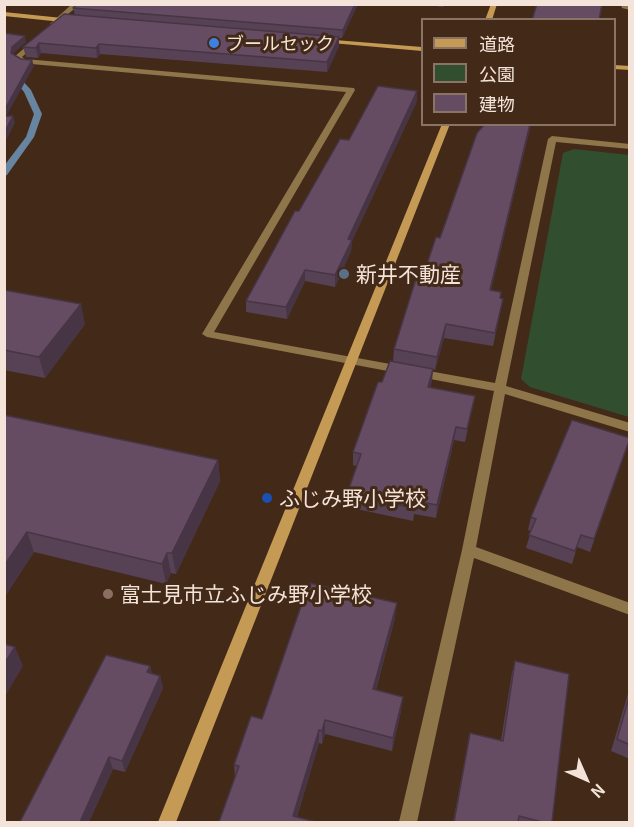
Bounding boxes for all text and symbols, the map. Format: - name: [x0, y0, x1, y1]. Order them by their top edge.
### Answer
- legend: [421, 18, 616, 126]
- text: 道路: [479, 30, 515, 56]
- place label: ブールセック: [226, 32, 334, 54]
- marker: ブールセック: [207, 36, 221, 50]
- text: 公園: [479, 60, 515, 86]
- text: 建物: [479, 90, 515, 116]
- place label: 新井不動産: [356, 261, 461, 287]
- marker: 新井不動産: [337, 267, 351, 281]
- place label: ふじみ野小学校: [279, 485, 426, 511]
- marker: ふじみ野小学校: [260, 491, 274, 505]
- place label: 富士見市立ふじみ野小学校: [120, 581, 372, 607]
- marker: 富士見市立ふじみ野小学校: [101, 587, 115, 601]
- north arrow: [556, 749, 616, 809]
- text: N: [586, 779, 611, 804]

